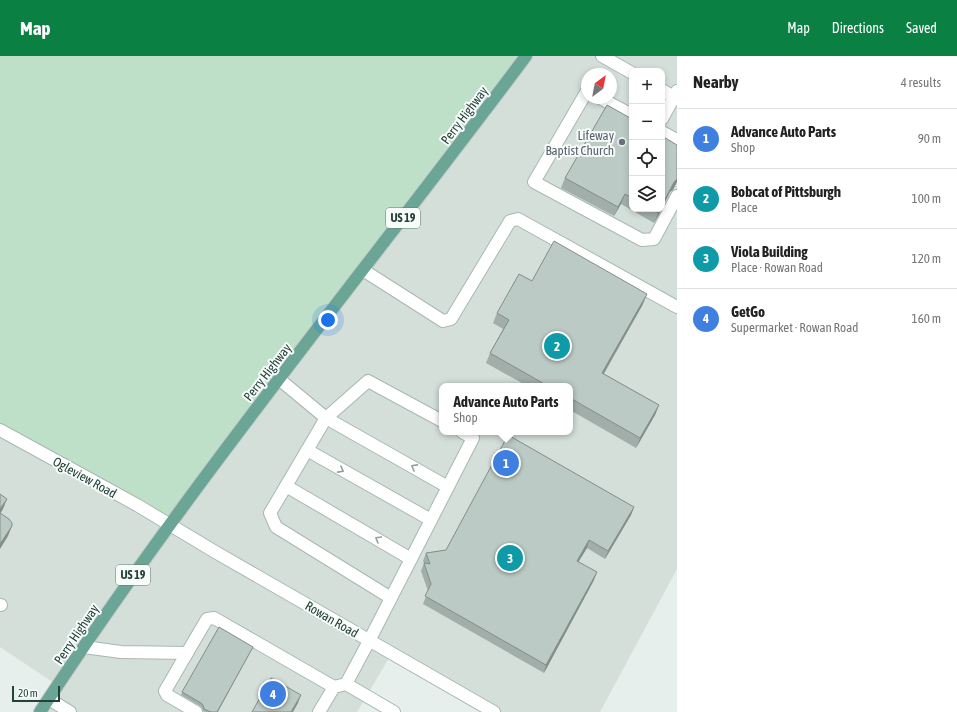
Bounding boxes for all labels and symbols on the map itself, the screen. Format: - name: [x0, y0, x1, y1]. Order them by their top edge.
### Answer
- north arrow: [581, 68, 617, 104]
- street label: Perry Highway: [438, 83, 491, 147]
- place label: Lifeway Baptist Church: [545, 128, 615, 158]
- marker: Lifeway Baptist Church: [617, 137, 627, 147]
- road number: US 19: [386, 208, 420, 228]
- your location: [318, 310, 338, 330]
- pin: 2: [544, 331, 570, 361]
- street label: Perry Highway: [240, 340, 295, 404]
- pin: 1: [493, 448, 519, 478]
- street label: Ogleview Road: [50, 454, 119, 501]
- one-way arrow: [337, 465, 344, 472]
- one-way arrow: [411, 465, 418, 472]
- one-way arrow: [374, 537, 382, 544]
- pin: 3: [497, 543, 523, 573]
- road number: US 19: [116, 565, 150, 585]
- street label: Rowan Road: [302, 598, 361, 641]
- street label: Perry Highway: [51, 601, 102, 667]
- pin: 4: [260, 679, 286, 709]
- scale bar: [12, 684, 60, 703]

